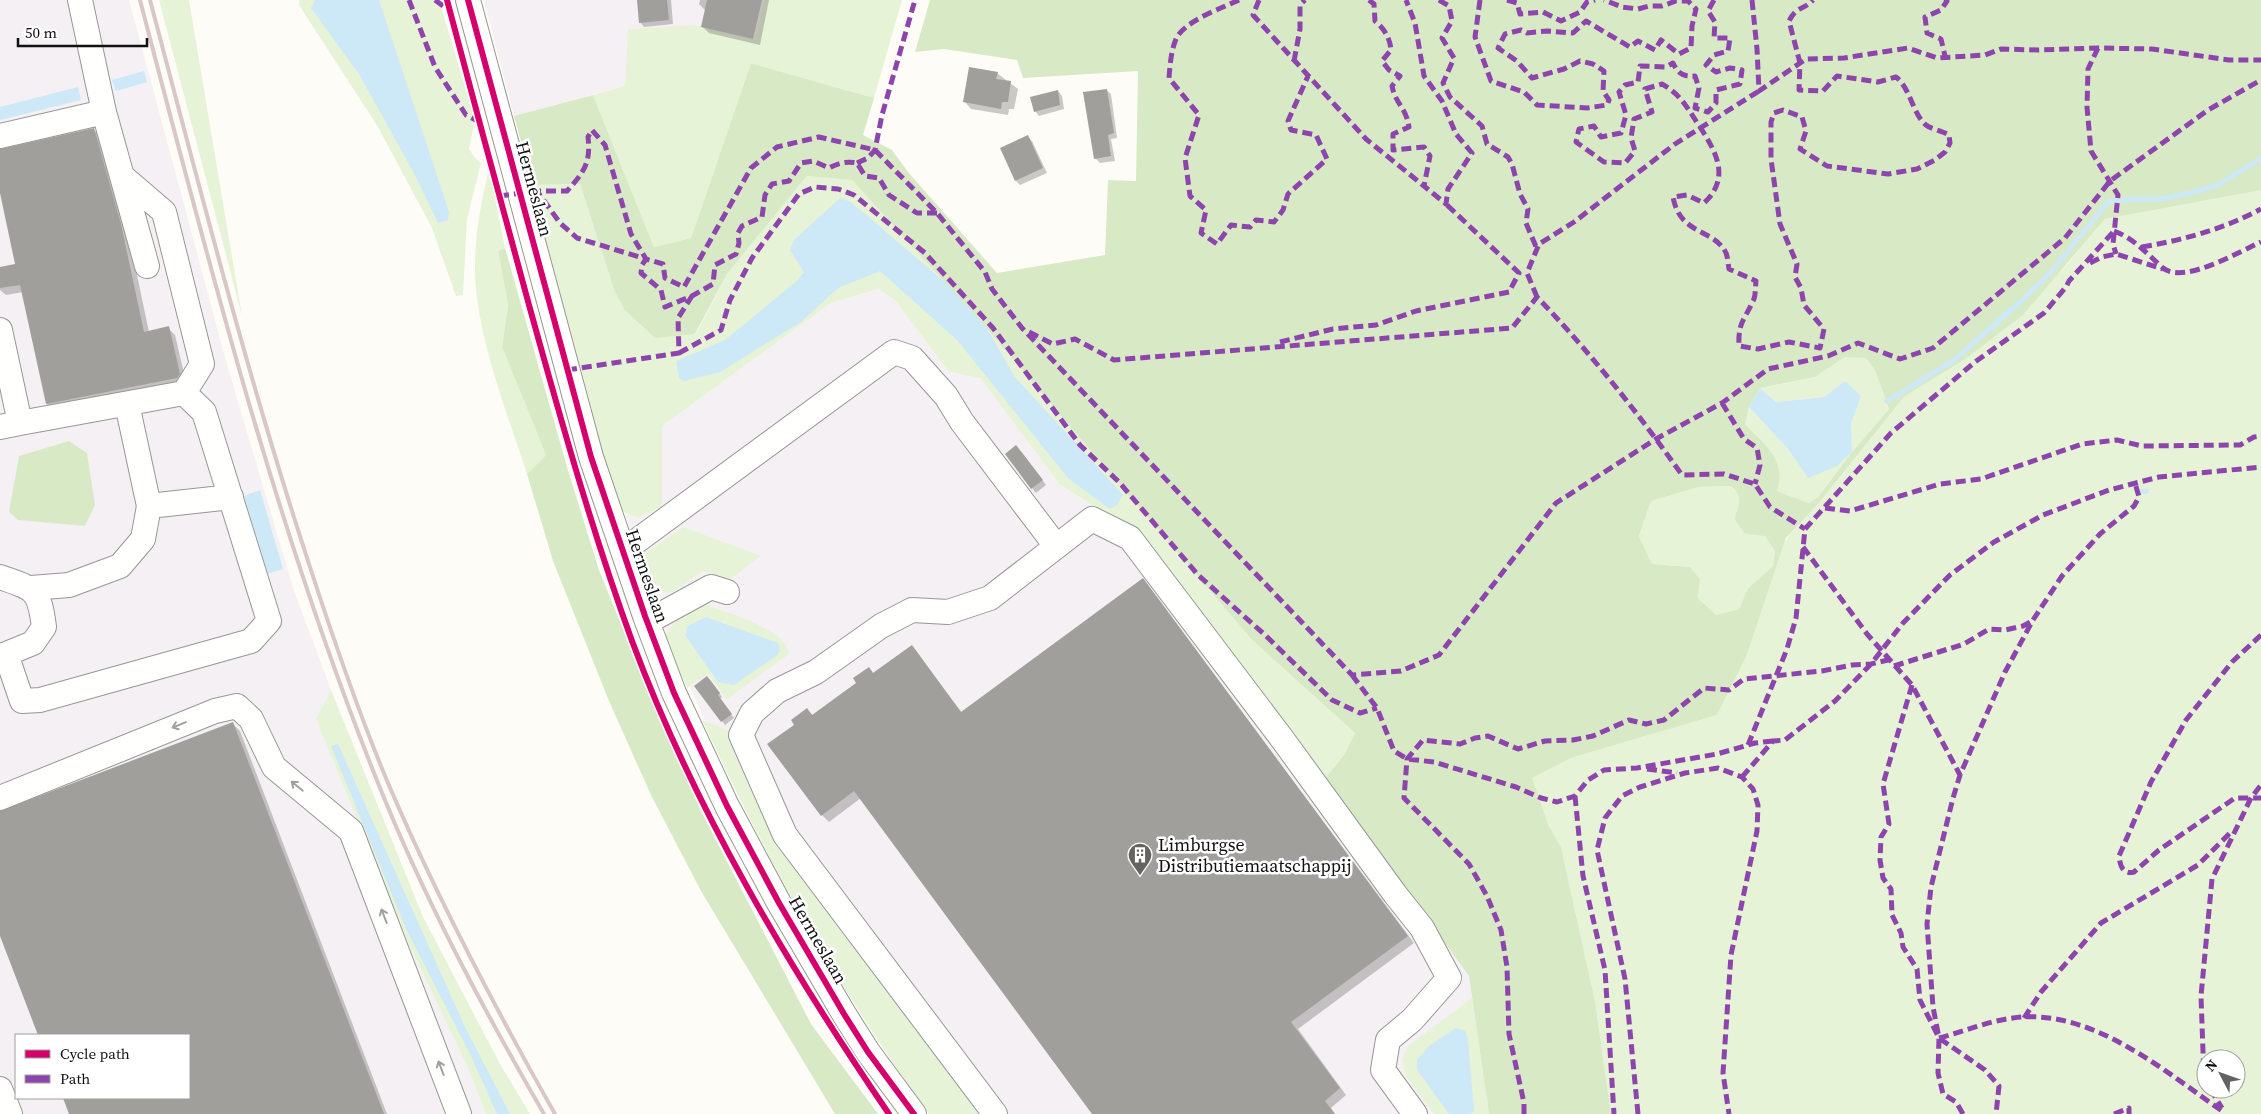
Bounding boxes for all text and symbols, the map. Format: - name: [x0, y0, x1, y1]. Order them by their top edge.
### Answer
- scale bar: [18, 15, 146, 47]
- text: 50 m: [25, 22, 57, 43]
- street label: Hermeslaan: [510, 138, 559, 240]
- street label: Hermeslaan: [620, 525, 675, 626]
- one-way arrow: [172, 721, 188, 730]
- one-way arrow: [290, 780, 303, 791]
- place label: Limburgse Distributiemaatschappij: [1158, 832, 1351, 878]
- building icon: Limburgse Distributiemaatschappij: [1127, 842, 1153, 876]
- street label: Hermeslaan: [783, 891, 854, 988]
- one-way arrow: [379, 909, 388, 925]
- legend: [15, 1034, 190, 1099]
- text: Cycle path: [60, 1043, 130, 1064]
- north arrow: [2196, 1049, 2246, 1099]
- text: N: [2200, 1055, 2222, 1076]
- one-way arrow: [436, 1061, 445, 1076]
- text: Path: [60, 1068, 90, 1089]

